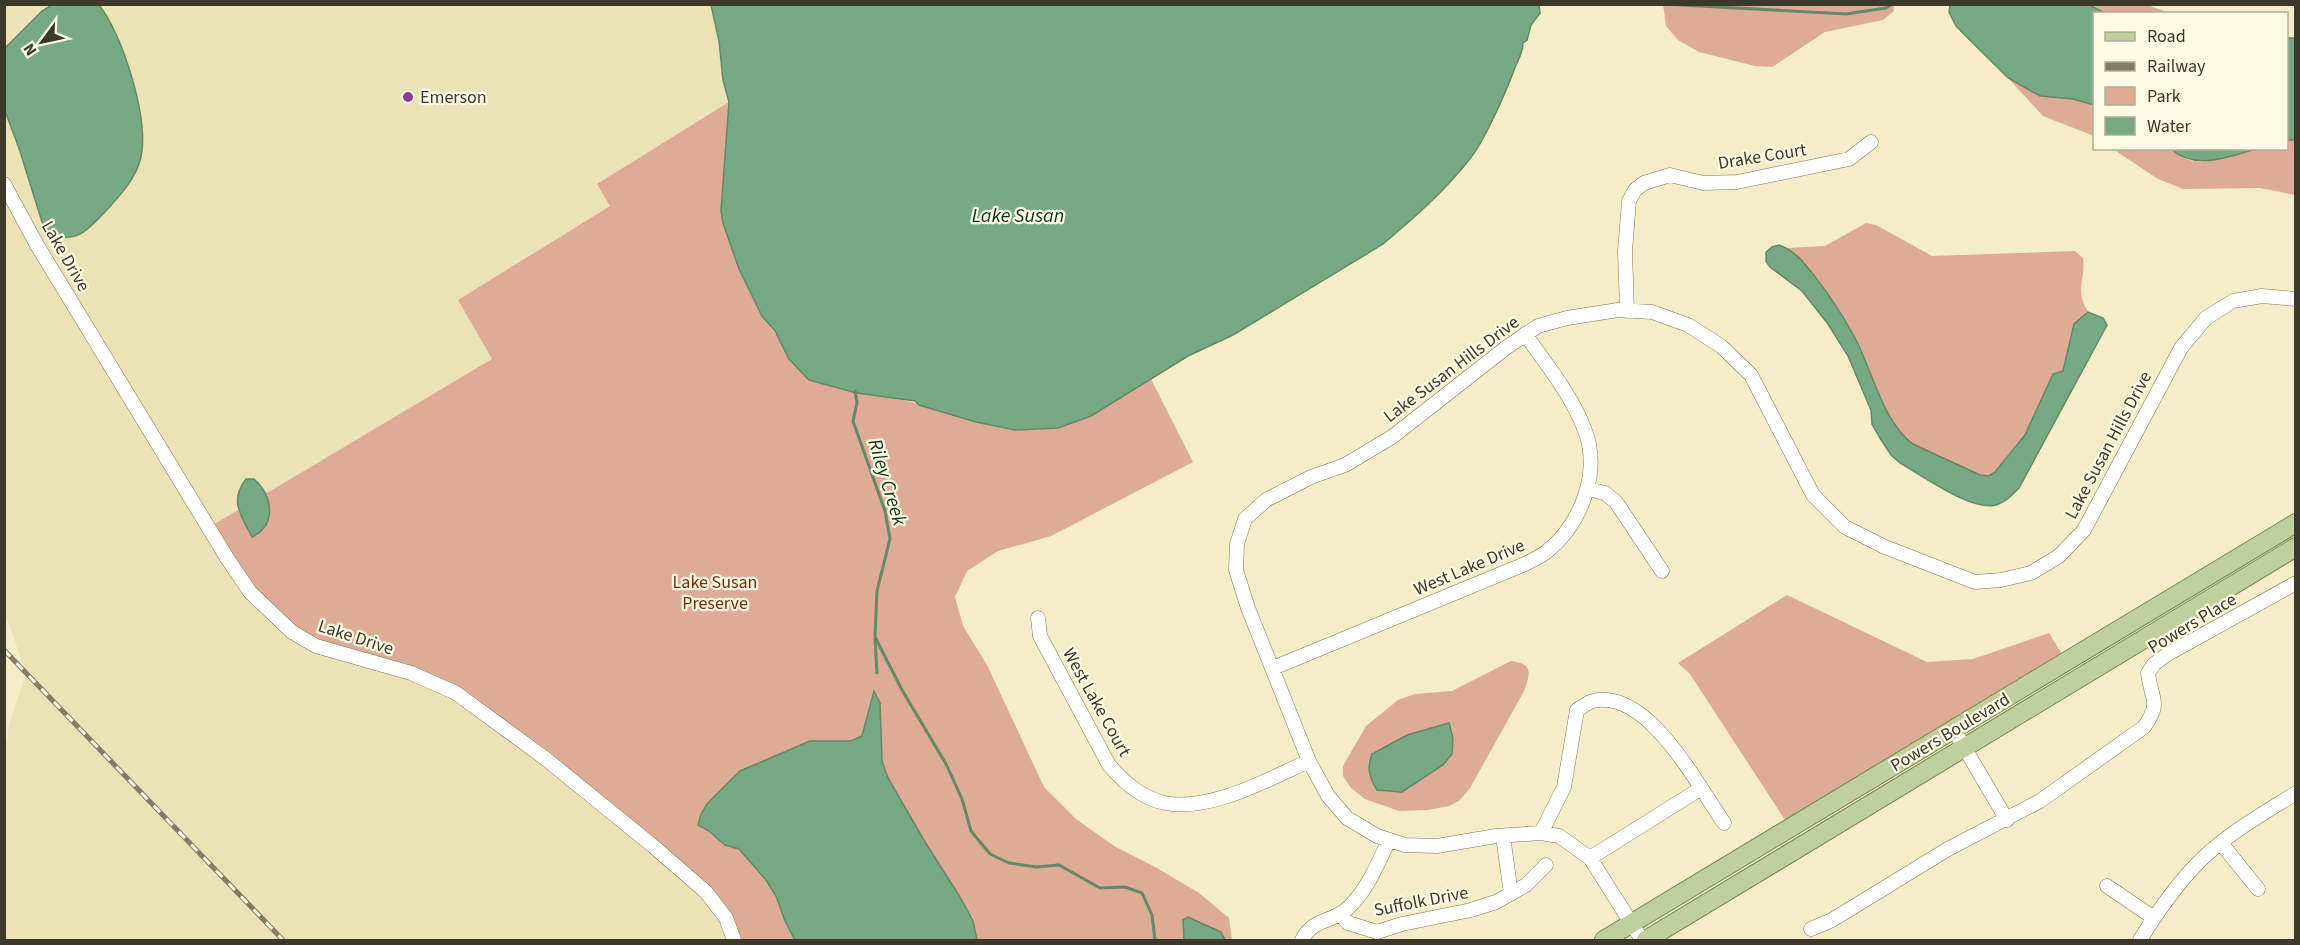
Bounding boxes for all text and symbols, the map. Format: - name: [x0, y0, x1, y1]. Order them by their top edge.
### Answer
- north arrow: [12, 12, 72, 72]
- legend: [2093, 12, 2288, 150]
- text: Road: [2147, 24, 2186, 49]
- text: N: [18, 39, 42, 60]
- text: Railway: [2147, 54, 2206, 79]
- text: Park: [2147, 84, 2181, 109]
- place label: Emerson: [420, 85, 487, 110]
- marker: Emerson: [401, 90, 415, 104]
- text: Water: [2147, 114, 2191, 139]
- street label: Drake Court: [1716, 137, 1808, 176]
- water label: Lake Susan: [972, 202, 1064, 230]
- street label: Lake Drive: [35, 216, 96, 296]
- street label: Lake Susan Hills Drive: [1378, 310, 1524, 429]
- street label: Lake Susan Hills Drive: [2059, 367, 2158, 523]
- water label: Riley Creek: [861, 435, 914, 530]
- street label: West Lake Drive: [1410, 533, 1528, 602]
- park label: Lake Susan Preserve: [673, 570, 757, 616]
- street label: Powers Place: [2143, 587, 2241, 660]
- street label: Lake Drive: [315, 614, 397, 661]
- street label: West Lake Court: [1056, 643, 1137, 761]
- street label: Powers Boulevard: [1886, 687, 2015, 778]
- street label: Suffolk Drive: [1372, 880, 1470, 923]

